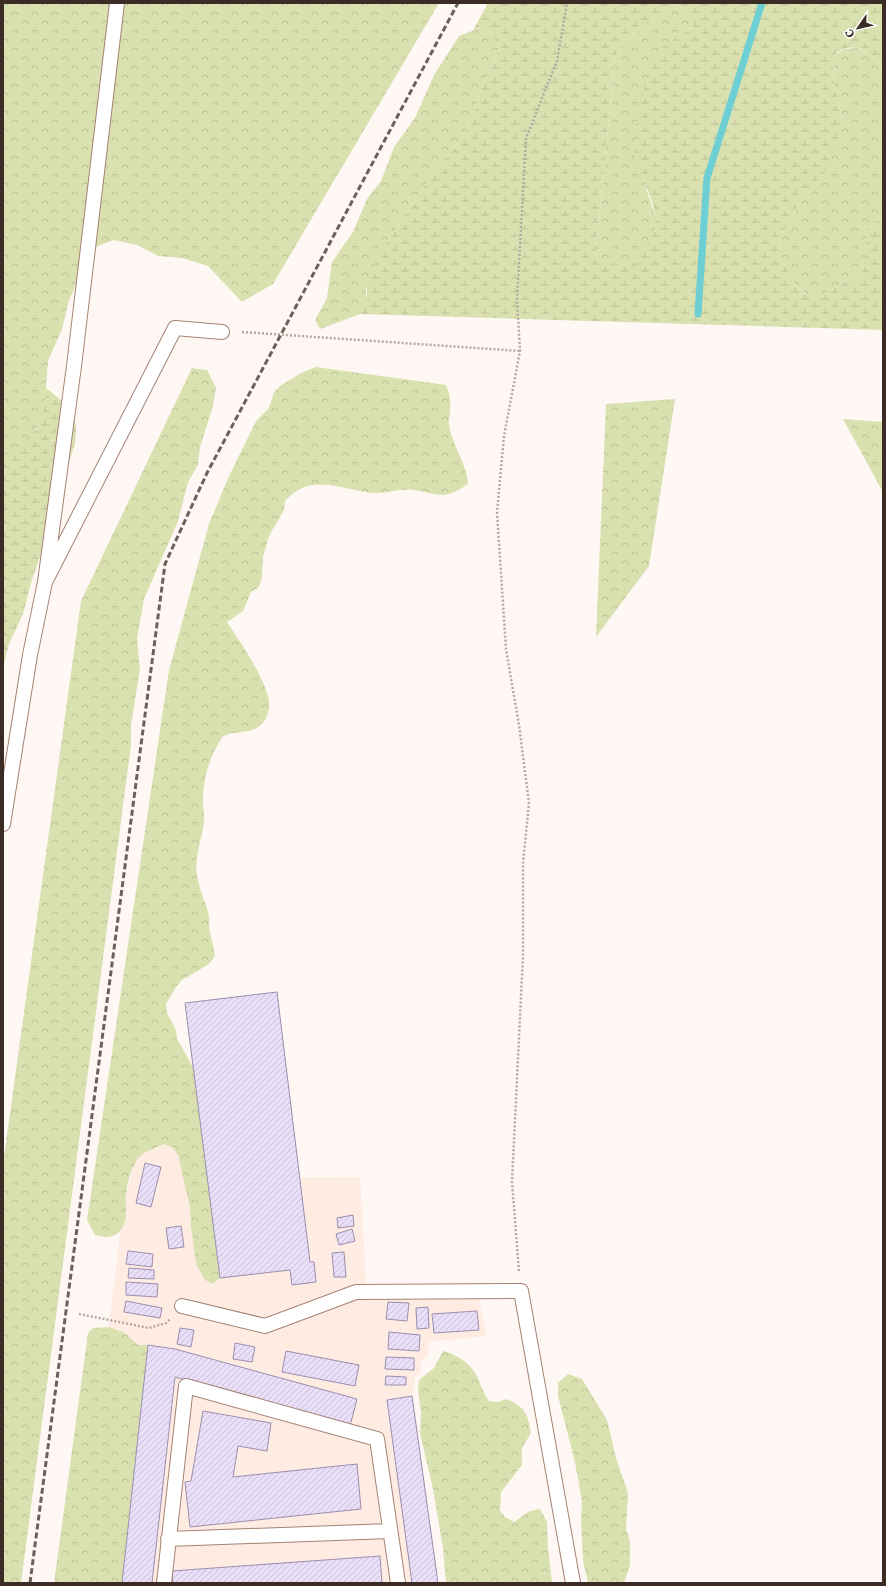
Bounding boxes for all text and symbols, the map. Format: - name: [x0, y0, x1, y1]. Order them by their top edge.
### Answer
- north arrow: [838, 8, 878, 48]
- text: С: [842, 26, 858, 40]

